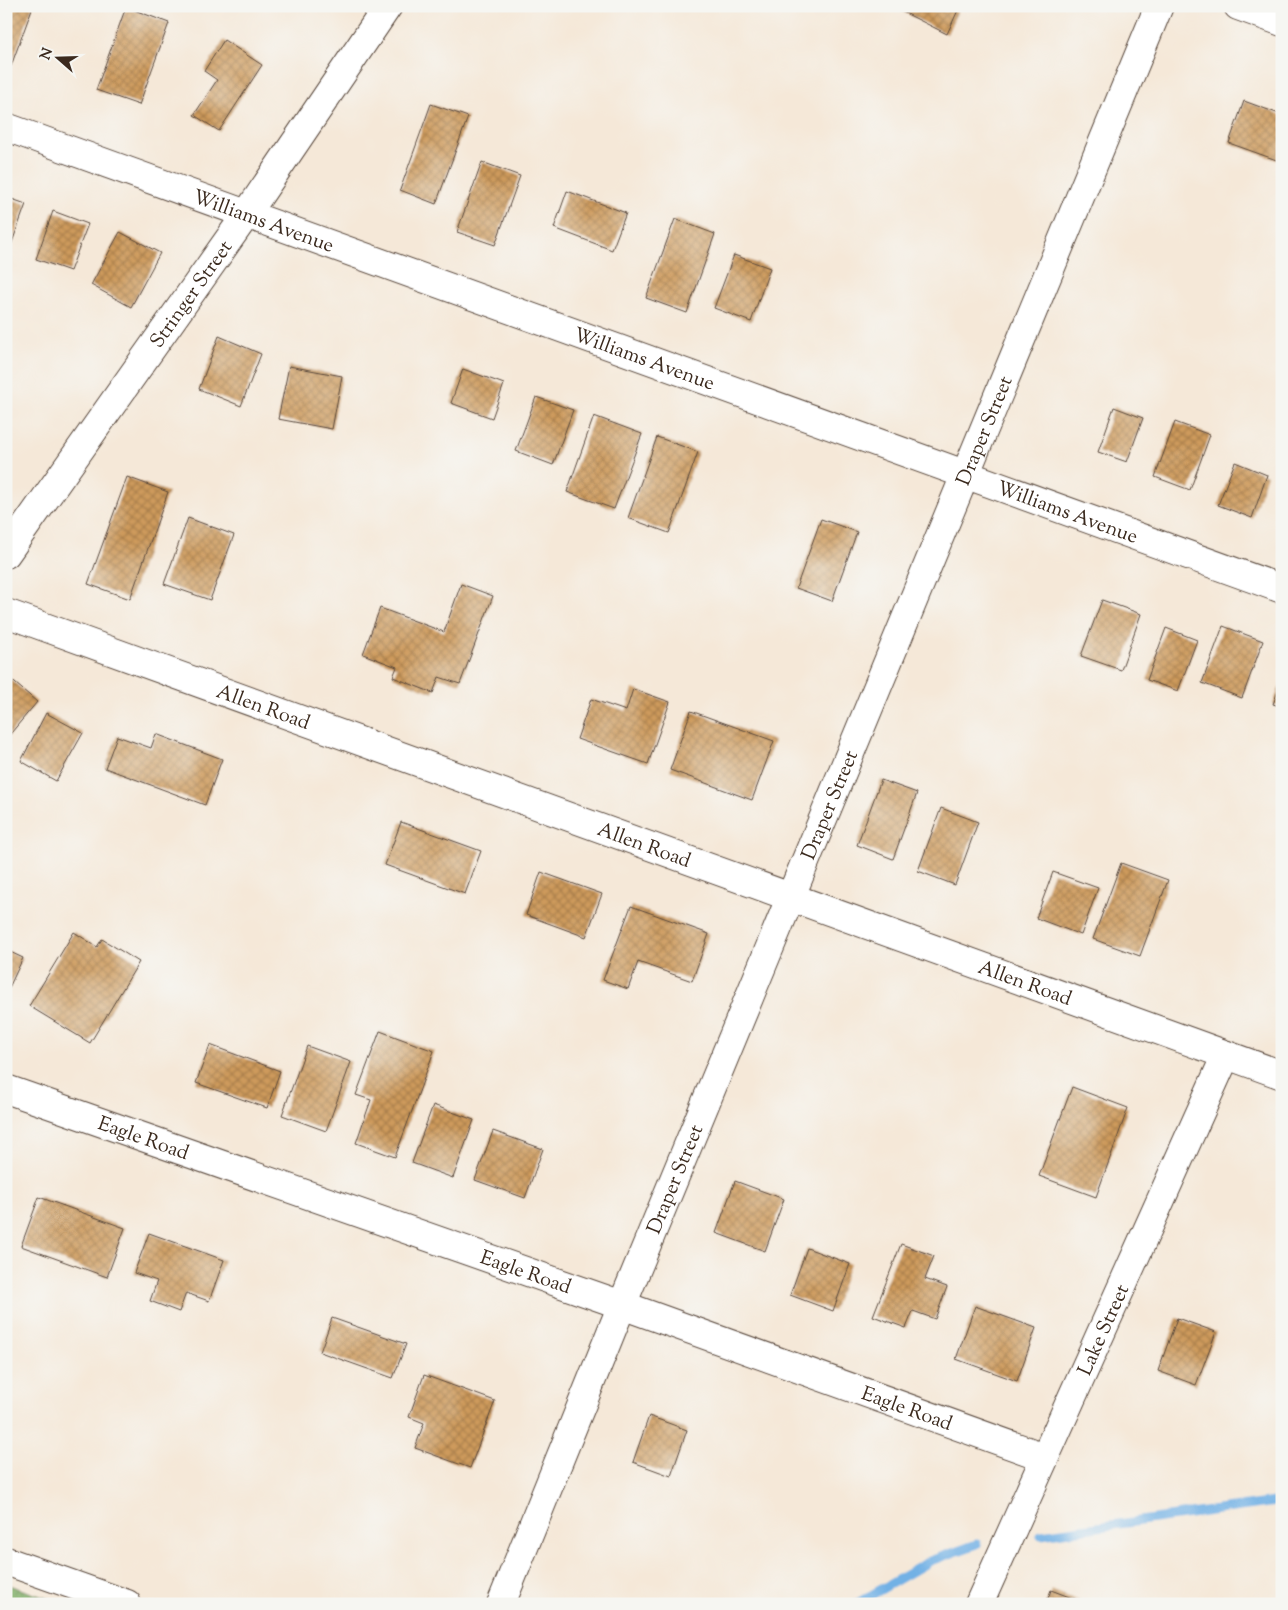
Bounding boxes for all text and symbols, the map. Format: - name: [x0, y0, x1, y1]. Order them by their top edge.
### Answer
- north arrow: [32, 32, 82, 82]
- text: N: [36, 46, 59, 63]
- street label: Williams Avenue: [188, 184, 337, 262]
- street label: Stringer Street: [144, 235, 241, 355]
- street label: Williams Avenue: [569, 322, 718, 399]
- street label: Draper Street: [950, 372, 1022, 491]
- street label: Williams Avenue: [992, 475, 1141, 553]
- street label: Allen Road: [212, 678, 314, 739]
- street label: Draper Street: [796, 746, 867, 865]
- street label: Allen Road: [593, 816, 694, 877]
- street label: Allen Road: [974, 954, 1075, 1015]
- street label: Eagle Road: [93, 1110, 192, 1169]
- street label: Draper Street: [641, 1120, 712, 1239]
- street label: Eagle Road: [476, 1244, 575, 1303]
- street label: Lake Street: [1072, 1280, 1138, 1381]
- street label: Eagle Road: [857, 1380, 956, 1440]

